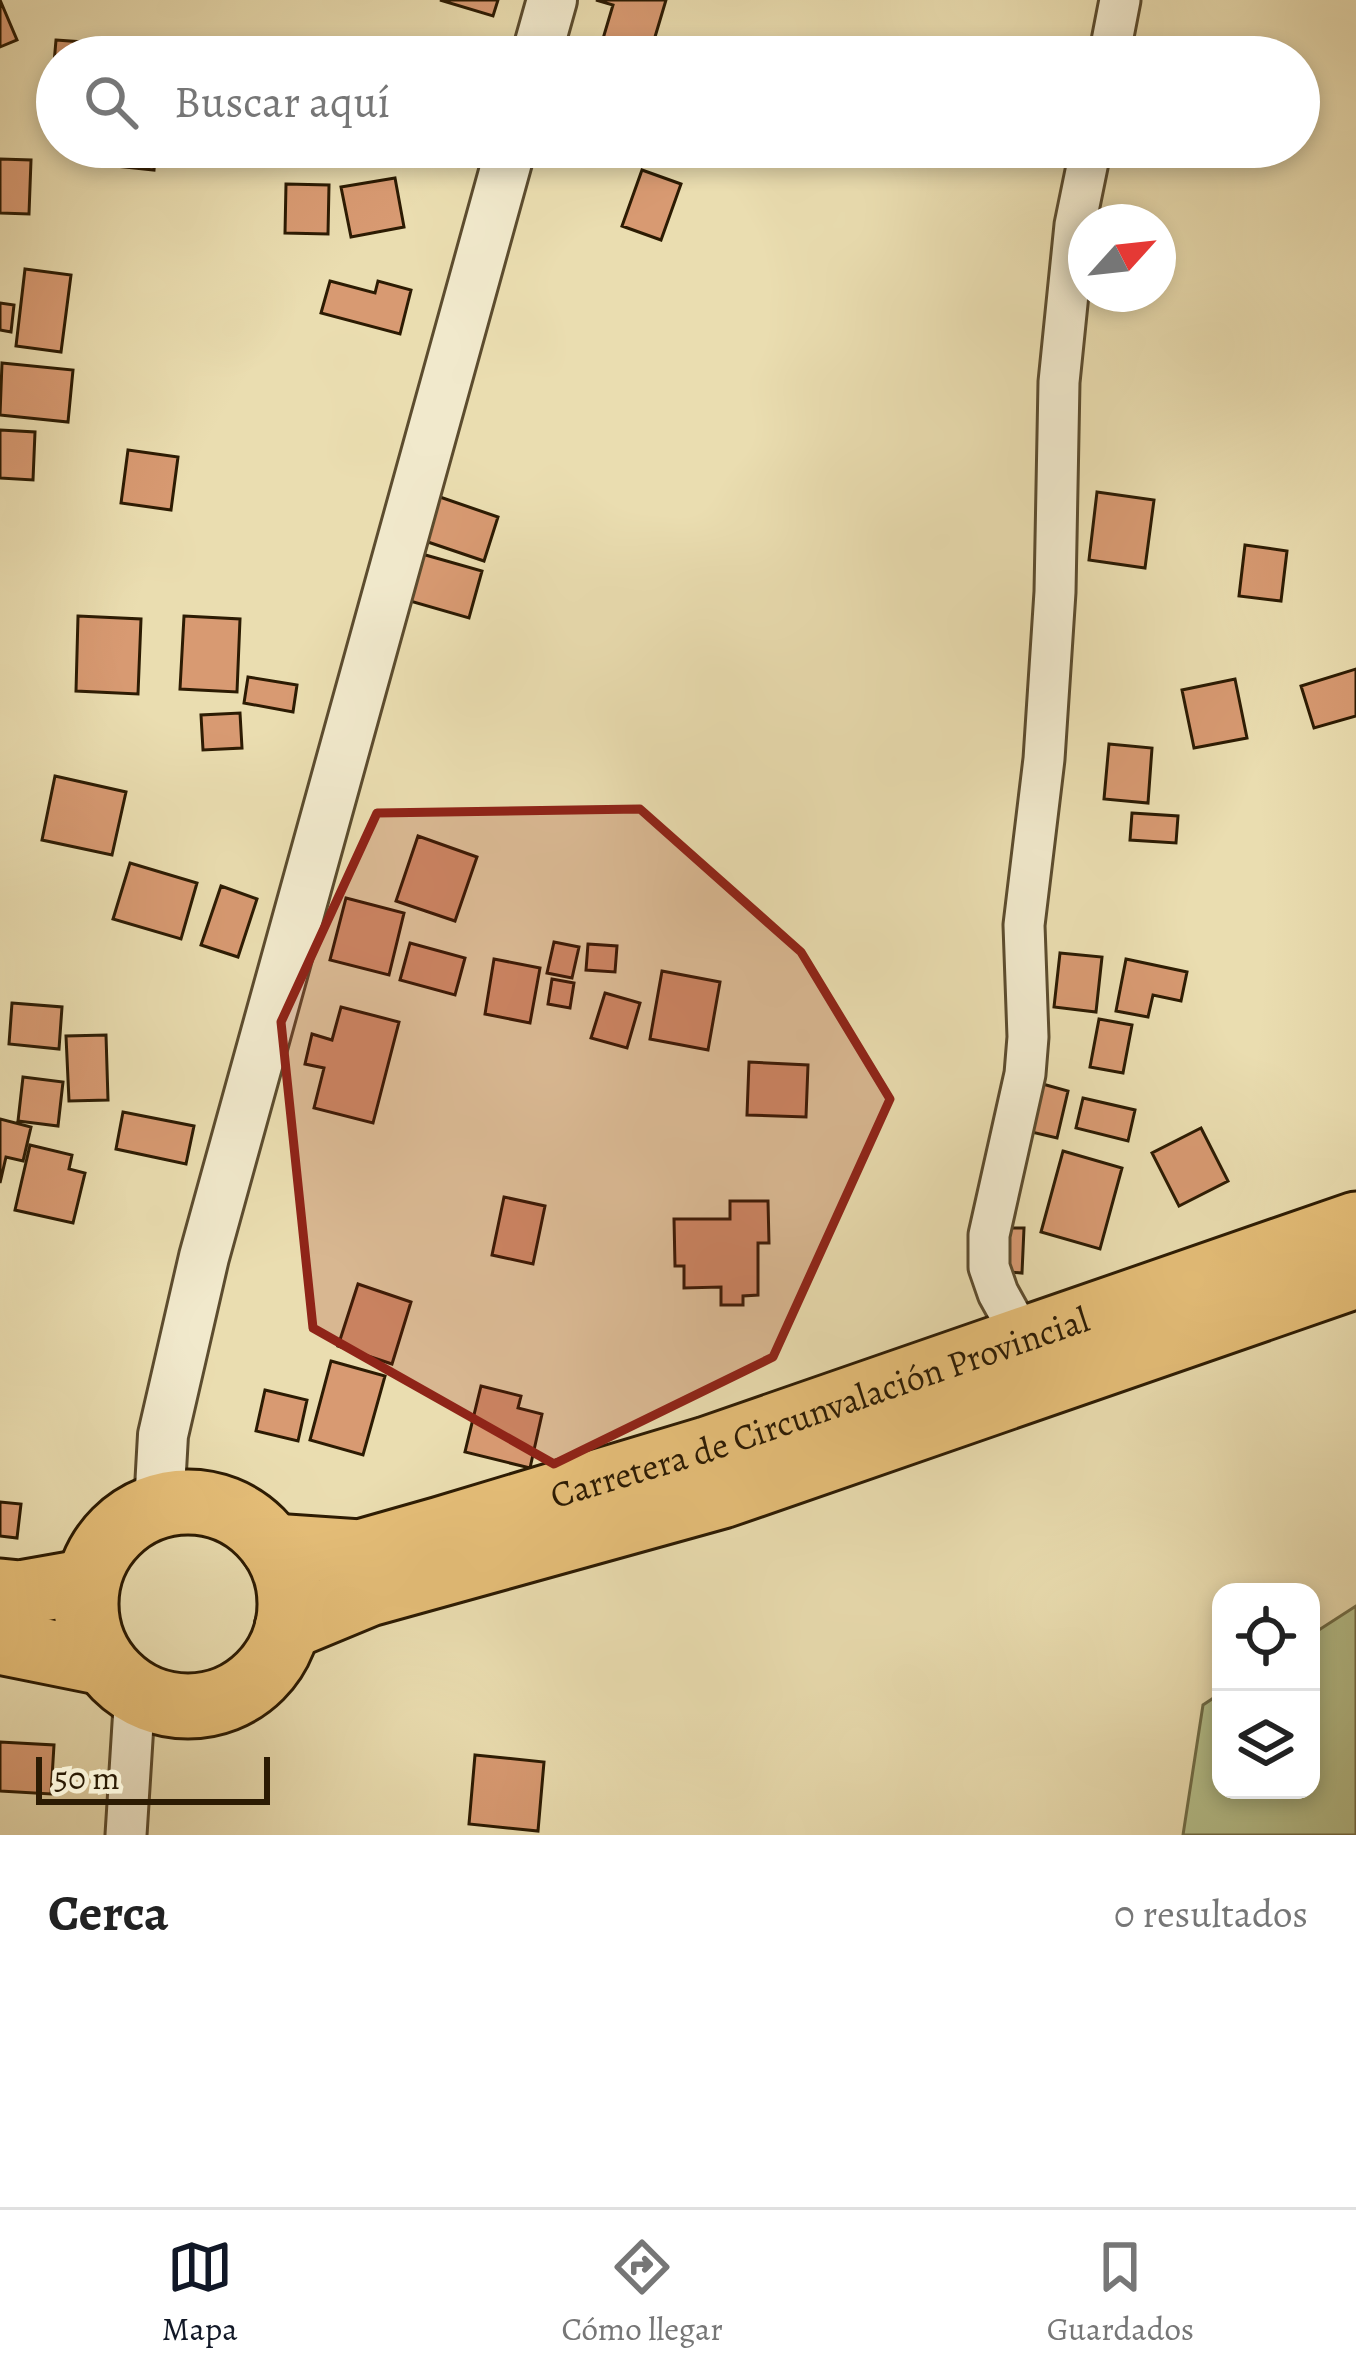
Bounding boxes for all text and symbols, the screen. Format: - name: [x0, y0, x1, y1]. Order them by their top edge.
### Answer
- search box: [36, 36, 1320, 168]
- icon: search: [78, 69, 144, 135]
- text: Buscar aquí: [174, 71, 390, 133]
- north arrow: [1068, 204, 1176, 312]
- street label: Carretera de Circunvalación Provincial: [544, 1294, 1095, 1519]
- map controls: [1212, 1583, 1320, 1799]
- button: locate: [1212, 1583, 1320, 1691]
- button: layers: [1212, 1691, 1320, 1799]
- scale bar: [36, 1751, 270, 1804]
- text: 50 m: [54, 1755, 120, 1800]
- text: Cerca: [48, 1878, 169, 1948]
- text: 0 resultados: [1114, 1887, 1308, 1940]
- tab: Mapa: [162, 2234, 238, 2351]
- tab: Cómo llegar: [561, 2234, 723, 2351]
- tab: Guardados: [1047, 2234, 1194, 2351]

